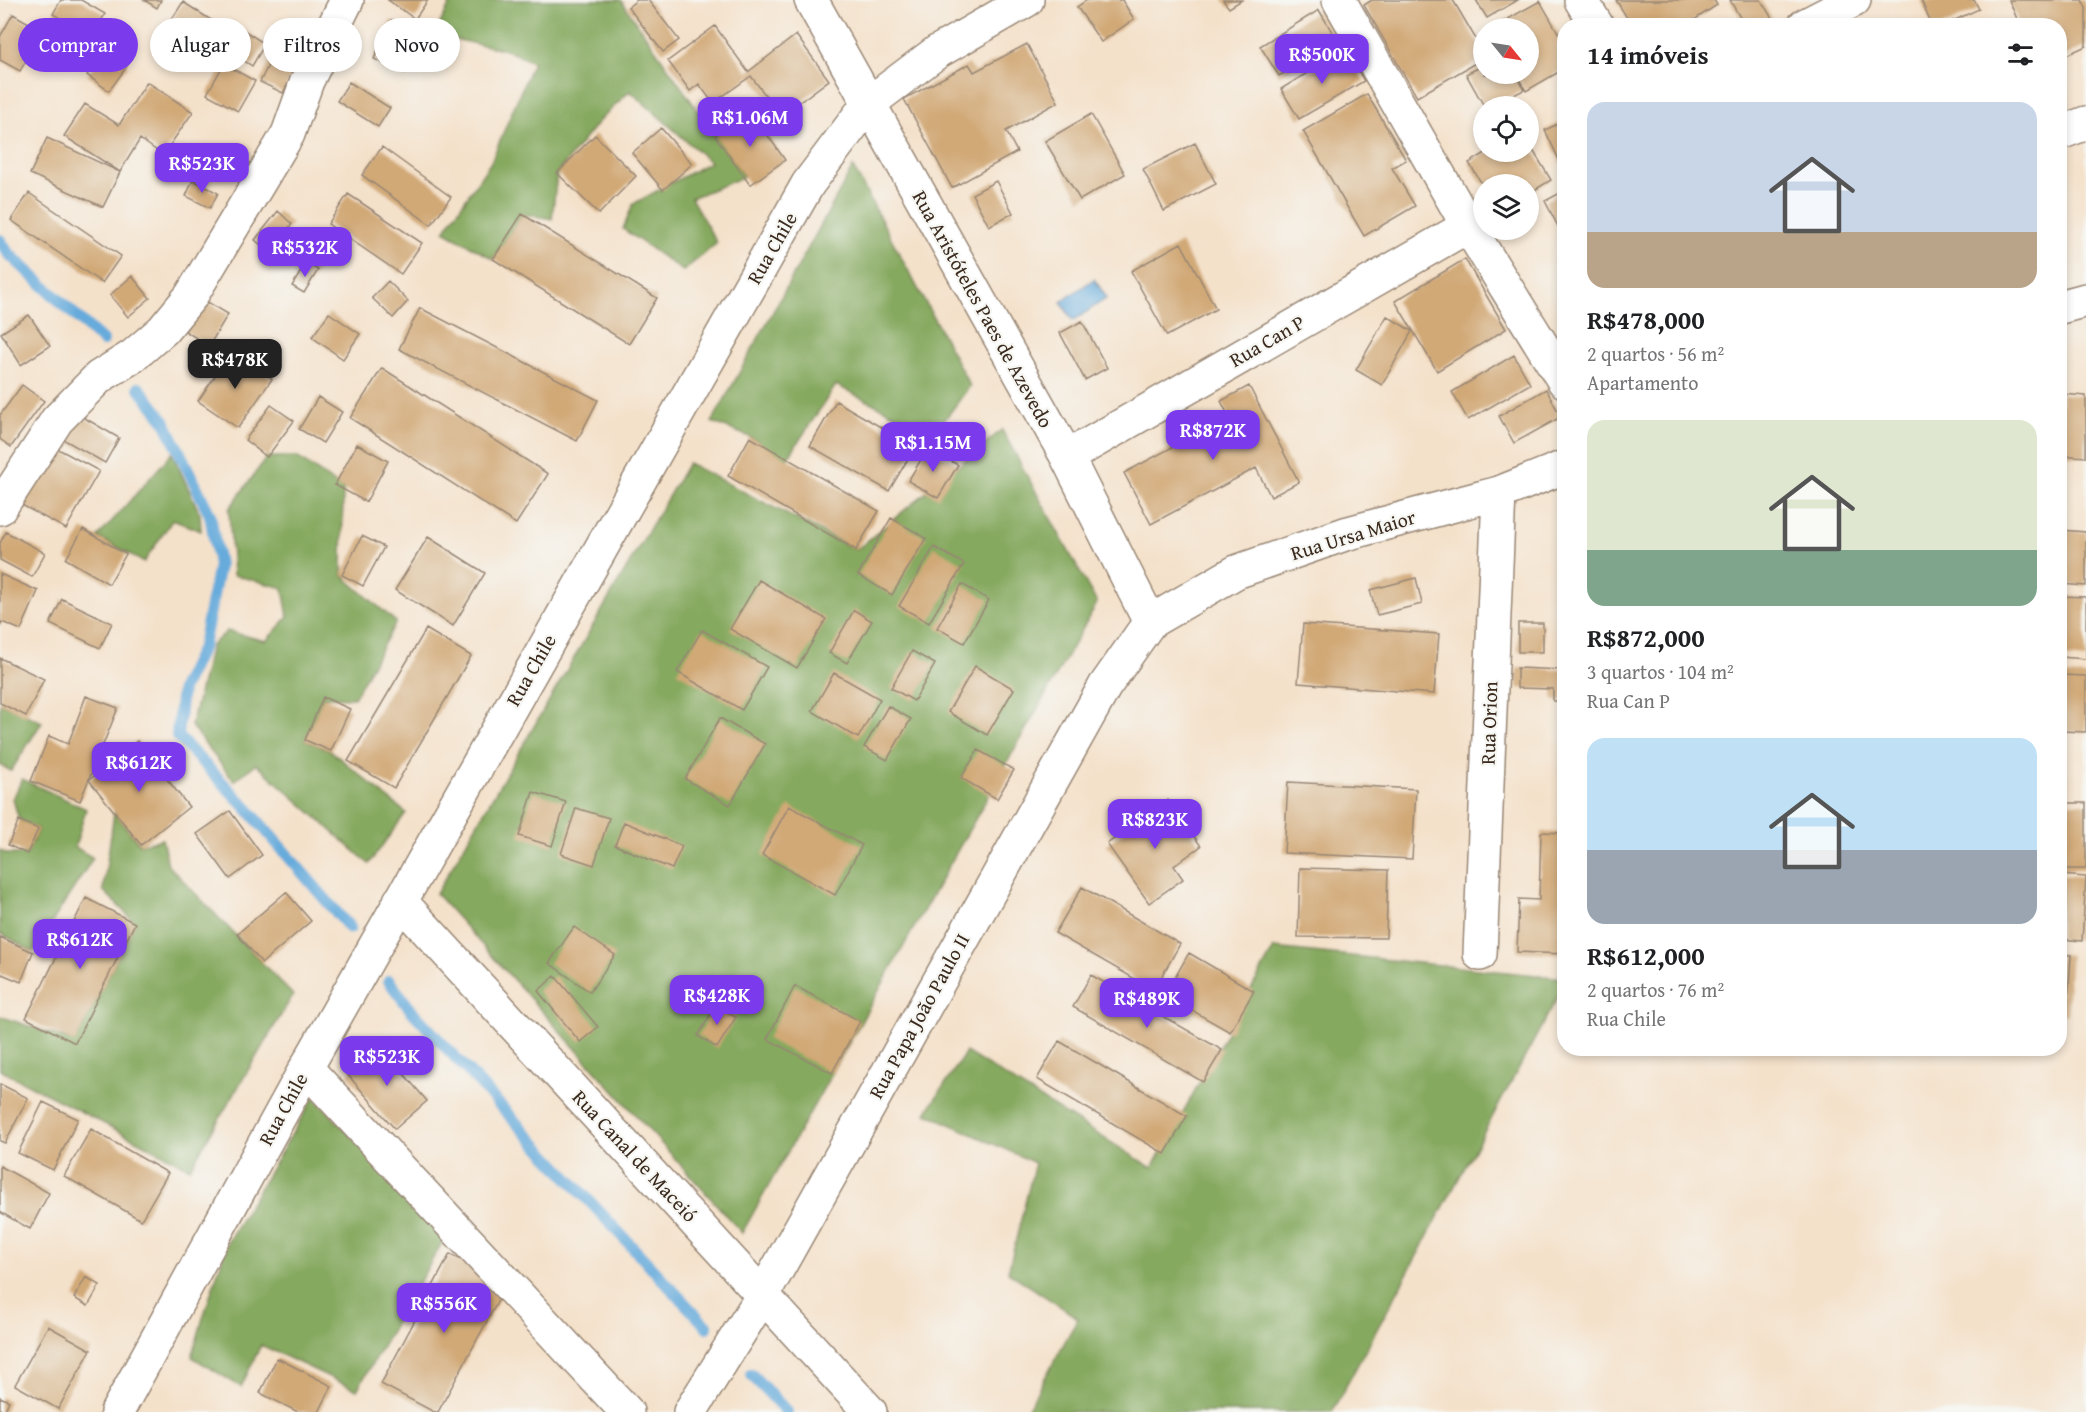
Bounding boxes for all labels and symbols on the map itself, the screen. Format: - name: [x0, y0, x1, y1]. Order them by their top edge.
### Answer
- north arrow: [1473, 18, 1539, 84]
- pin: R$500K: [1273, 34, 1371, 85]
- pin: R$1.06M: [695, 97, 805, 148]
- pin: R$523K: [153, 143, 251, 194]
- street label: Rua Aristóteles Paes de Azevedo: [906, 185, 1061, 433]
- street label: Rua Chile: [739, 206, 804, 289]
- pin: R$532K: [256, 227, 354, 278]
- street label: Rua Can P: [1224, 307, 1310, 374]
- pin: R$478K: [186, 339, 284, 390]
- pin: R$872K: [1164, 410, 1262, 461]
- pin: R$1.15M: [878, 422, 988, 473]
- street label: Rua Ursa Maior: [1287, 502, 1419, 567]
- street label: Rua Chile: [498, 628, 563, 711]
- street label: Rua Orion: [1473, 681, 1504, 765]
- pin: R$612K: [90, 742, 188, 793]
- pin: R$823K: [1106, 799, 1204, 850]
- pin: R$612K: [31, 919, 129, 970]
- street label: Rua Papa João Paulo II: [861, 928, 976, 1104]
- pin: R$428K: [668, 975, 766, 1026]
- pin: R$489K: [1098, 978, 1196, 1029]
- pin: R$523K: [338, 1036, 436, 1087]
- street label: Rua Chile: [251, 1067, 314, 1150]
- street label: Rua Canal de Maceió: [566, 1083, 704, 1228]
- pin: R$556K: [395, 1283, 493, 1334]

